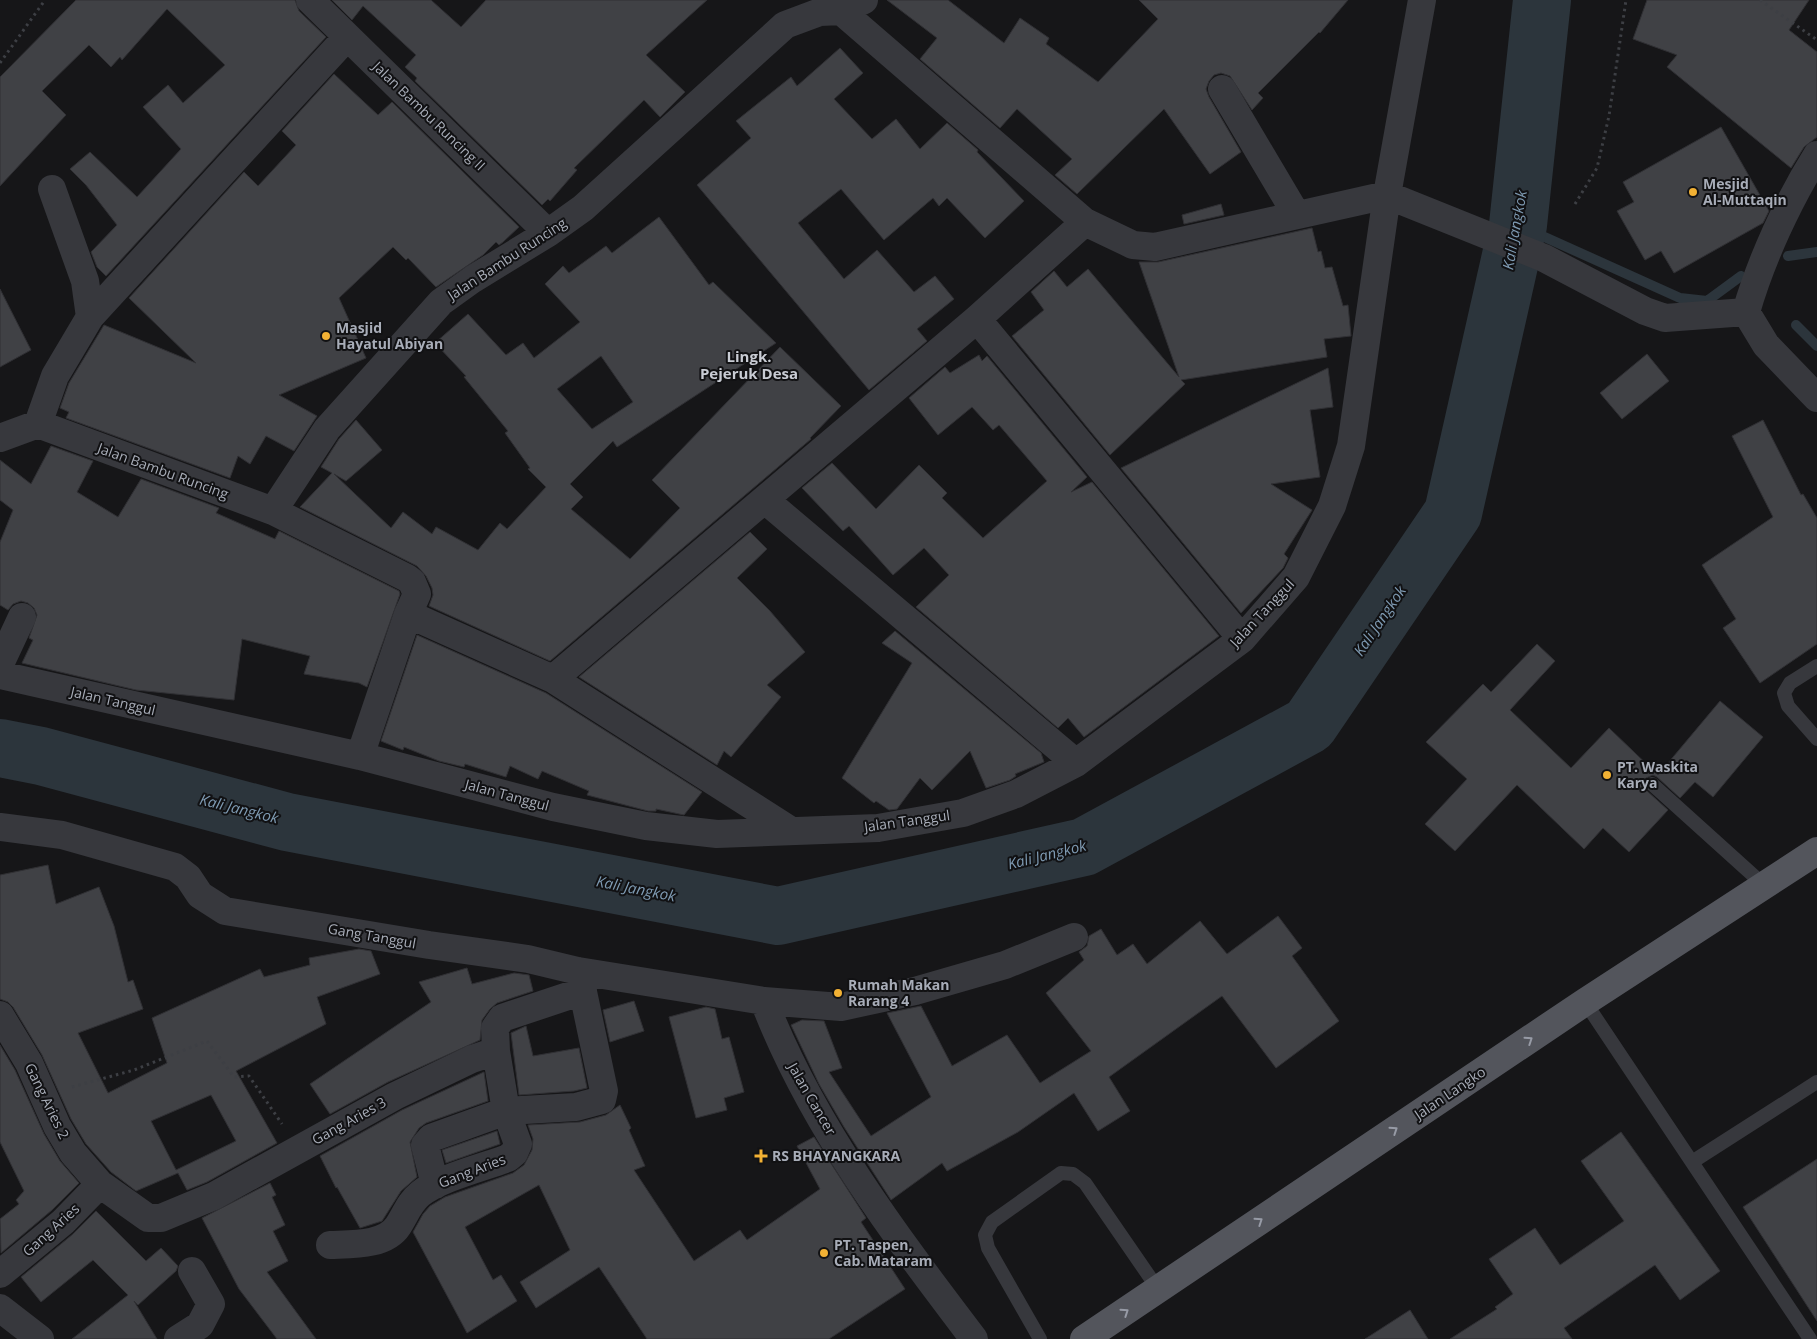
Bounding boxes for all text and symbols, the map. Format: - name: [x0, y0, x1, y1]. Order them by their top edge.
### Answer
- street label: Jalan Bambu Runcing II: [368, 56, 490, 174]
- place label: Mesjid Al-Muttaqin: [1703, 174, 1787, 209]
- marker: Mesjid Al-Muttaqin: [1687, 186, 1699, 198]
- water label: Kali Jangkok: [1497, 188, 1531, 271]
- street label: Jalan Bambu Runcing: [442, 213, 570, 305]
- place label: Masjid Hayatul Abiyan: [336, 318, 443, 353]
- marker: Masjid Hayatul Abiyan: [320, 330, 332, 342]
- district label: Lingk. Pejeruk Desa: [700, 346, 798, 383]
- street label: Jalan Bambu Runcing: [93, 437, 232, 503]
- street label: Jalan Tanggul: [1224, 575, 1298, 652]
- water label: Kali Jangkok: [1348, 581, 1410, 659]
- street label: Jalan Tanggul: [67, 681, 157, 719]
- place label: PT. Waskita Karya: [1617, 757, 1698, 792]
- marker: PT. Waskita Karya: [1601, 769, 1613, 781]
- street label: Jalan Tanggul: [461, 774, 551, 815]
- water label: Kali Jangkok: [198, 789, 281, 828]
- street label: Jalan Tanggul: [861, 805, 951, 836]
- water label: Kali Jangkok: [1005, 834, 1089, 873]
- water label: Kali Jangkok: [595, 871, 678, 906]
- street label: Gang Tanggul: [327, 918, 418, 953]
- place label: Rumah Makan Rarang 4: [848, 975, 949, 1010]
- marker: Rumah Makan Rarang 4: [832, 987, 844, 999]
- one-way arrow: [1523, 1037, 1533, 1046]
- street label: Jalan Cancer: [783, 1057, 841, 1139]
- street label: Gang Aries 2: [21, 1060, 74, 1142]
- street label: Jalan Langko: [1409, 1062, 1489, 1125]
- street label: Gang Aries 3: [308, 1092, 389, 1149]
- one-way arrow: [1389, 1127, 1398, 1137]
- place label: RS BHAYANGKARA: [772, 1146, 900, 1165]
- street label: Gang Aries: [436, 1149, 508, 1192]
- marker: RS BHAYANGKARA: [754, 1149, 768, 1163]
- street label: Gang Aries: [18, 1199, 83, 1260]
- one-way arrow: [1254, 1218, 1263, 1227]
- place label: PT. Taspen, Cab. Mataram: [834, 1235, 933, 1270]
- marker: PT. Taspen, Cab. Mataram: [818, 1247, 830, 1259]
- one-way arrow: [1119, 1309, 1128, 1318]

